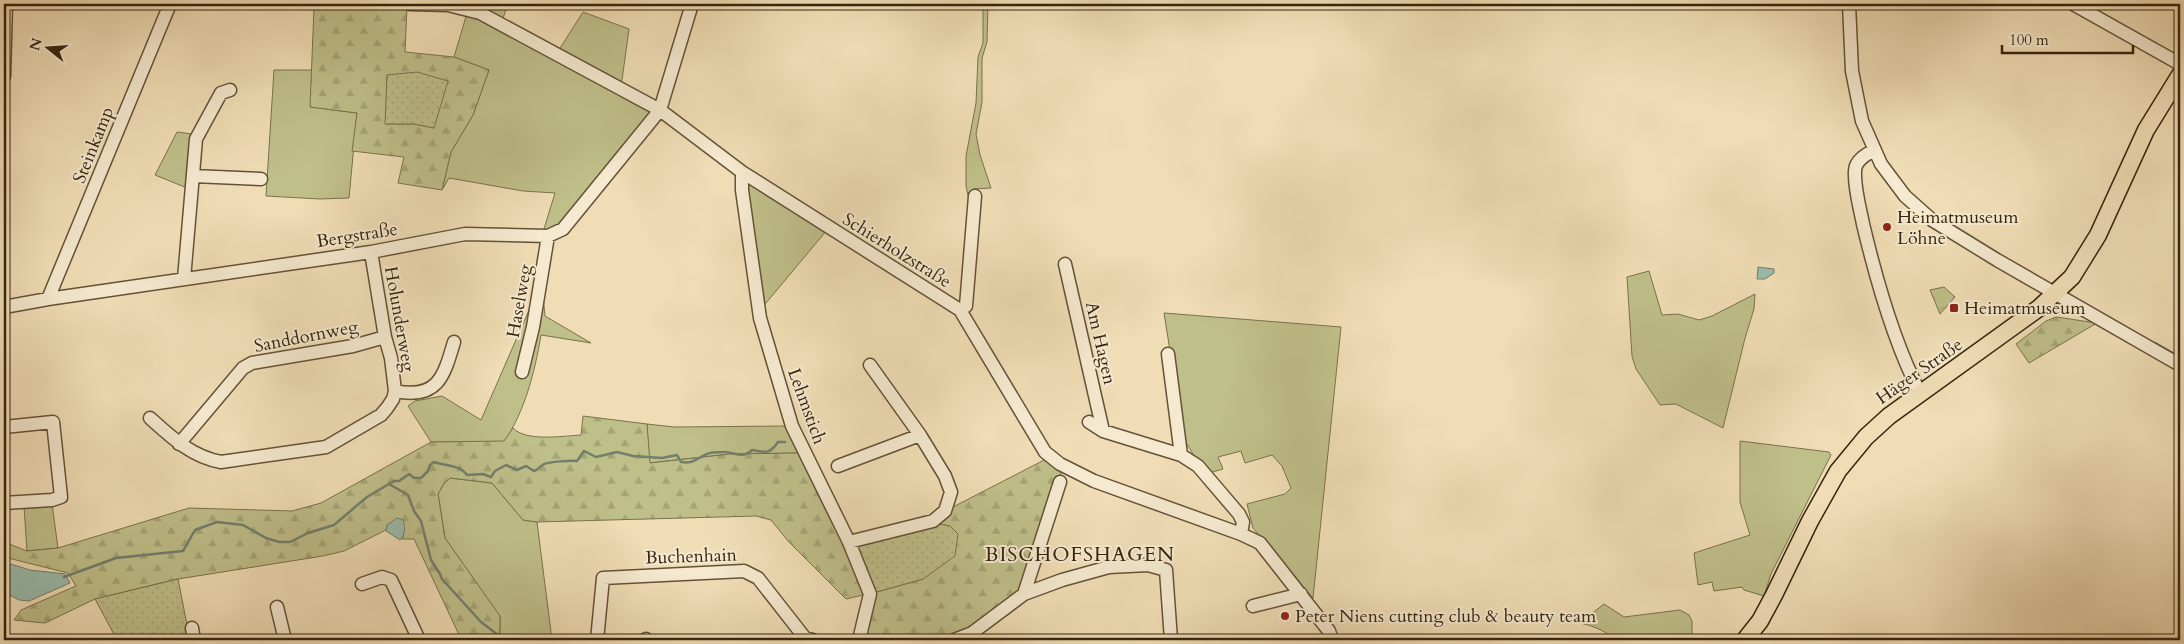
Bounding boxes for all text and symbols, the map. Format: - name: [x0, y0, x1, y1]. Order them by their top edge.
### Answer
- north arrow: [22, 22, 72, 72]
- scale bar: [2002, 22, 2133, 54]
- text: 100 m: [2009, 30, 2049, 50]
- text: N: [25, 36, 47, 53]
- street label: Steinkamp: [67, 103, 120, 187]
- place label: Heimatmuseum Löhne: [1897, 205, 2019, 251]
- street label: Schierholzstraße: [837, 207, 956, 294]
- street label: Bergstraße: [315, 217, 400, 254]
- marker: Heimatmuseum Löhne: [1881, 221, 1893, 233]
- street label: Haselweg: [501, 261, 538, 340]
- street label: Holunderweg: [378, 264, 421, 375]
- place label: Heimatmuseum: [1964, 296, 2086, 321]
- street label: Am Hagen: [1079, 299, 1122, 388]
- marker: Heimatmuseum: [1948, 302, 1960, 314]
- street label: Sanddornweg: [252, 314, 361, 359]
- street label: Häger Straße: [1871, 332, 1968, 410]
- street label: Lehmstich: [781, 365, 832, 448]
- district label: BISCHOFSHAGEN: [985, 541, 1175, 568]
- street label: Buchenhain: [645, 542, 738, 571]
- place label: Peter Niens cutting club & beauty team: [1295, 604, 1597, 629]
- marker: Peter Niens cutting club & beauty team: [1279, 610, 1291, 622]

